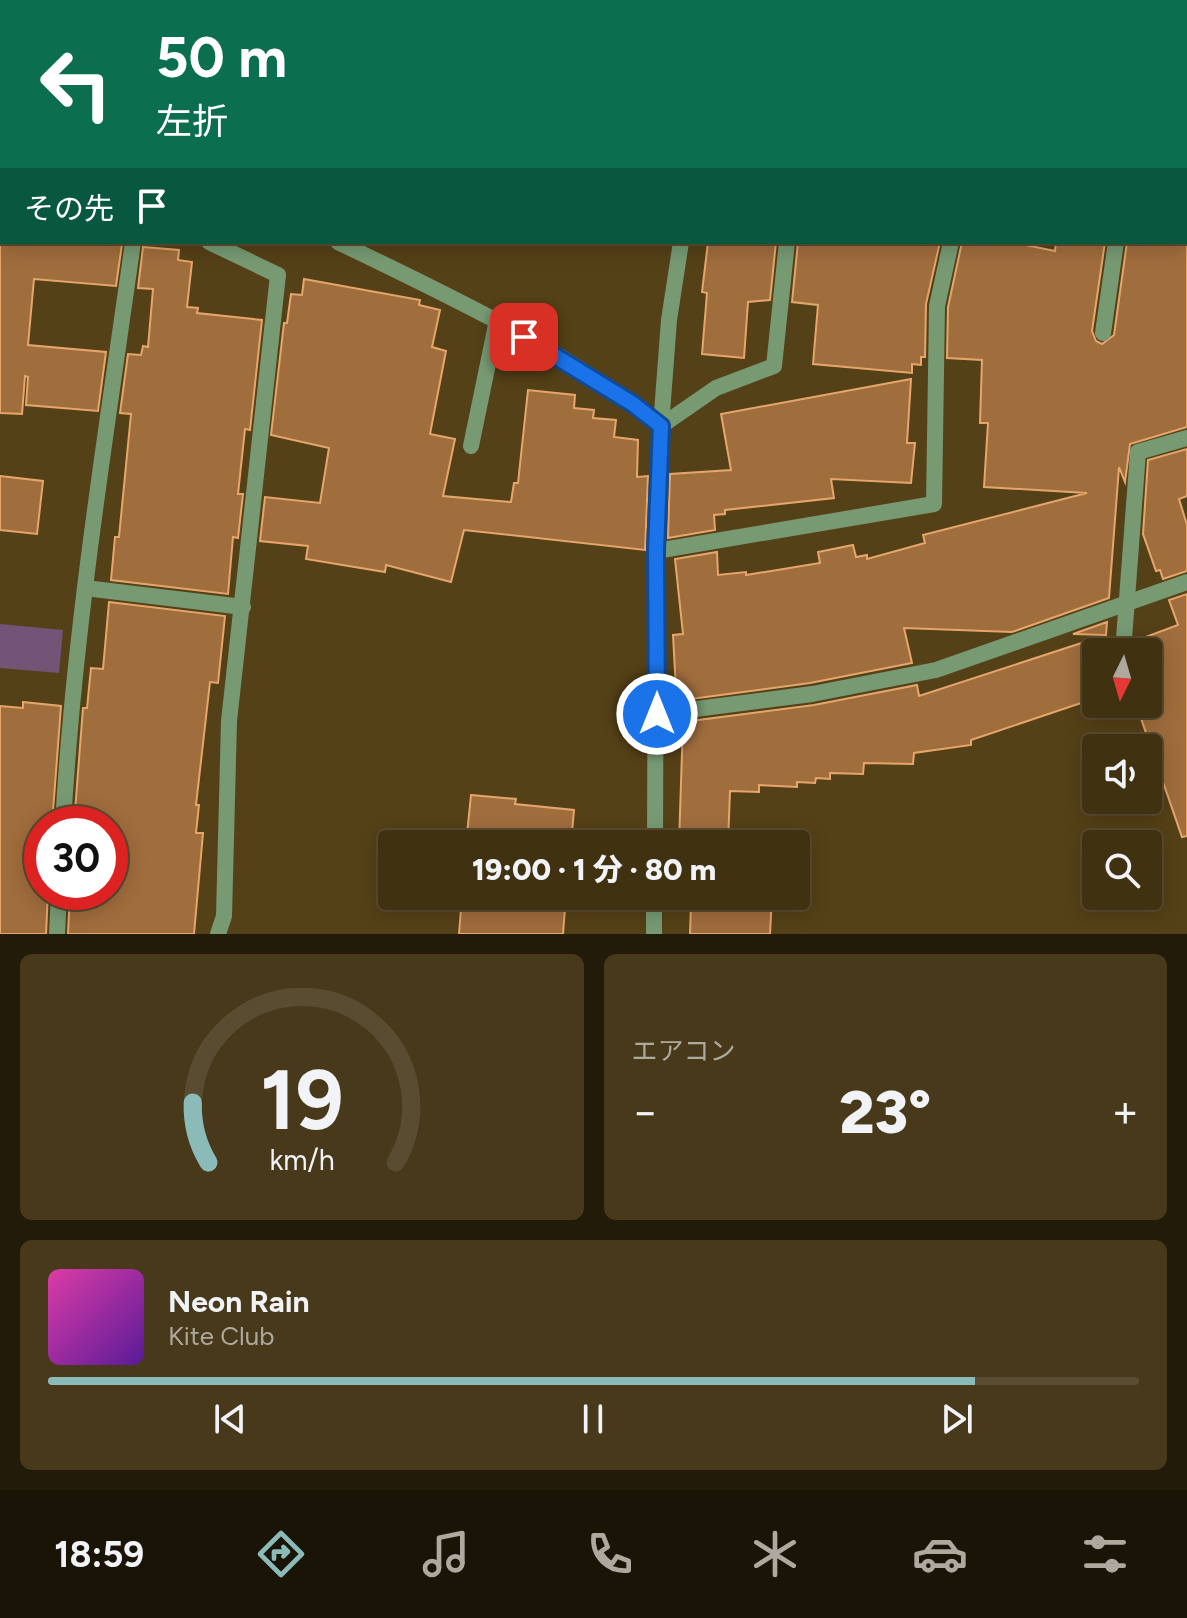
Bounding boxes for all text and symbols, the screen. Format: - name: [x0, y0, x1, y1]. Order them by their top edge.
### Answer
- text: 50 m: [156, 24, 287, 91]
- icon: left: [24, 32, 128, 136]
- text: 左折: [156, 100, 228, 143]
- icon: arrive: [130, 184, 174, 228]
- text: その先: [24, 190, 114, 227]
- pin: [490, 303, 558, 371]
- icon: arrive: [502, 315, 546, 359]
- north arrow: [1082, 638, 1162, 718]
- map controls: [1082, 638, 1162, 910]
- position arrow: [615, 672, 699, 756]
- button: sound: [1082, 734, 1162, 814]
- speed limit sign: 30: [24, 806, 128, 910]
- button: search: [1082, 830, 1162, 910]
- text: 19:00 · 1 分 · 80 m: [472, 851, 716, 888]
- text: エアコン: [632, 1035, 736, 1067]
- text: 19: [260, 1050, 343, 1150]
- text: 23°: [839, 1076, 931, 1148]
- text: −: [632, 1085, 659, 1138]
- text: +: [1112, 1085, 1139, 1138]
- text: km/h: [269, 1143, 334, 1177]
- text: Neon Rain: [168, 1283, 310, 1320]
- text: Kite Club: [168, 1320, 274, 1352]
- icon: previous: [208, 1397, 252, 1441]
- icon: pause: [571, 1397, 615, 1441]
- icon: next: [935, 1397, 979, 1441]
- icon: directions: [253, 1526, 309, 1582]
- icon: music: [418, 1526, 474, 1582]
- icon: phone: [582, 1526, 638, 1582]
- icon: climate: [747, 1526, 803, 1582]
- icon: car: [912, 1526, 968, 1582]
- icon: filters: [1077, 1526, 1133, 1582]
- text: 18:59: [54, 1533, 144, 1576]

